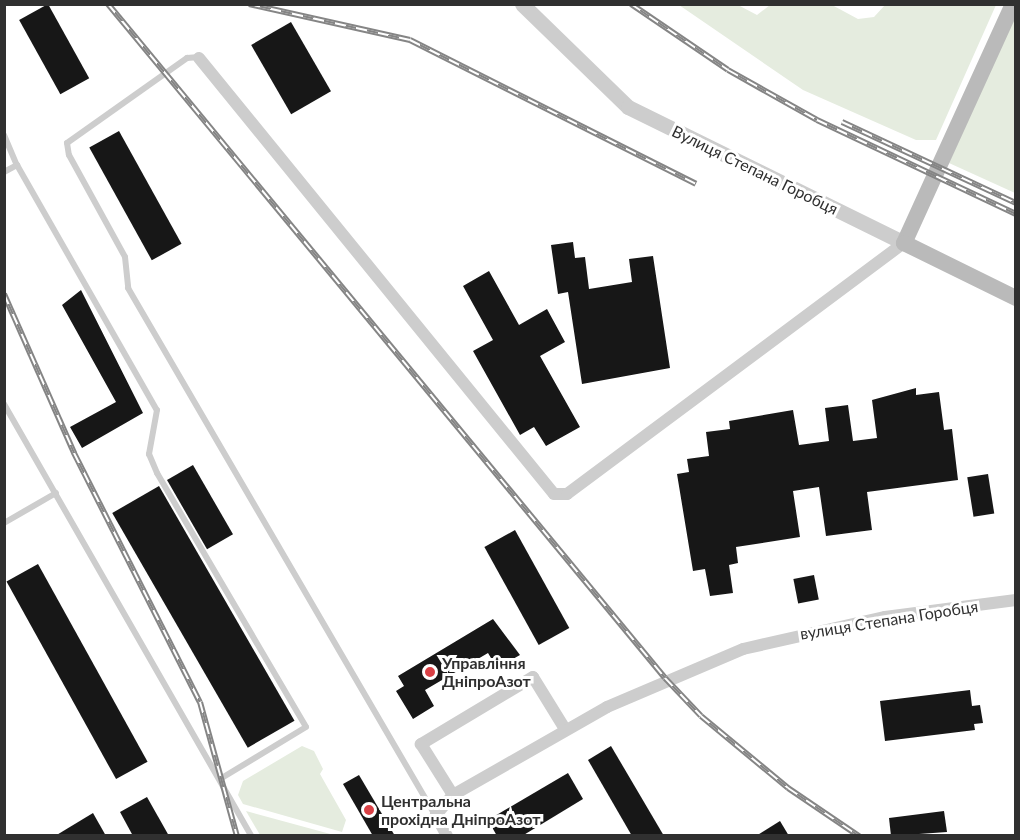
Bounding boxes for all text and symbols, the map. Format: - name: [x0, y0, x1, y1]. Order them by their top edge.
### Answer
- street label: Вулиця Степана Горобця: [669, 121, 841, 219]
- street label: вулиця Степана Горобця: [799, 596, 979, 644]
- place label: Управління ДніпроАзот: [442, 653, 531, 691]
- marker: Управління ДніпроАзот: [423, 665, 437, 679]
- place label: Центральна прохідна ДніпроАзот: [381, 791, 540, 829]
- marker: Центральна прохідна ДніпроАзот: [362, 803, 376, 817]

